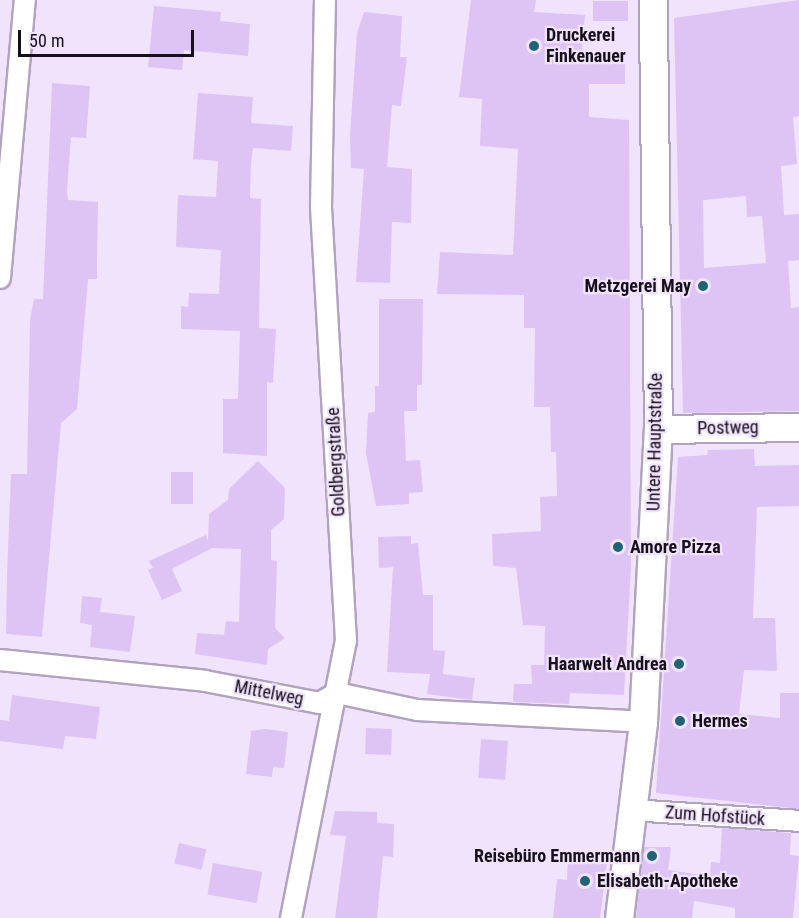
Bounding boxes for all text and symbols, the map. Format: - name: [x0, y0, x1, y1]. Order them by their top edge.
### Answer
- scale bar: [21, 18, 196, 56]
- place label: Druckerei Finkenauer: [546, 25, 626, 68]
- text: 50 m: [29, 30, 64, 51]
- marker: Druckerei Finkenauer: [527, 39, 541, 53]
- place label: Metzgerei May: [584, 275, 691, 297]
- marker: Metzgerei May: [696, 279, 710, 293]
- street label: Untere Hauptstraße: [643, 373, 667, 511]
- street label: Goldbergstraße: [322, 407, 350, 517]
- street label: Postweg: [697, 417, 759, 439]
- place label: Amore Pizza: [630, 536, 721, 558]
- marker: Amore Pizza: [611, 540, 625, 554]
- place label: Haarwelt Andrea: [548, 653, 667, 675]
- marker: Haarwelt Andrea: [672, 657, 686, 671]
- street label: Mittelweg: [233, 676, 305, 710]
- place label: Hermes: [692, 710, 748, 732]
- marker: Hermes: [673, 714, 687, 728]
- street label: Zum Hofstück: [664, 802, 766, 830]
- place label: Reisebüro Emmermann: [474, 845, 640, 867]
- marker: Reisebüro Emmermann: [645, 849, 659, 863]
- place label: Elisabeth-Apotheke: [597, 870, 738, 892]
- marker: Elisabeth-Apotheke: [578, 874, 592, 888]

